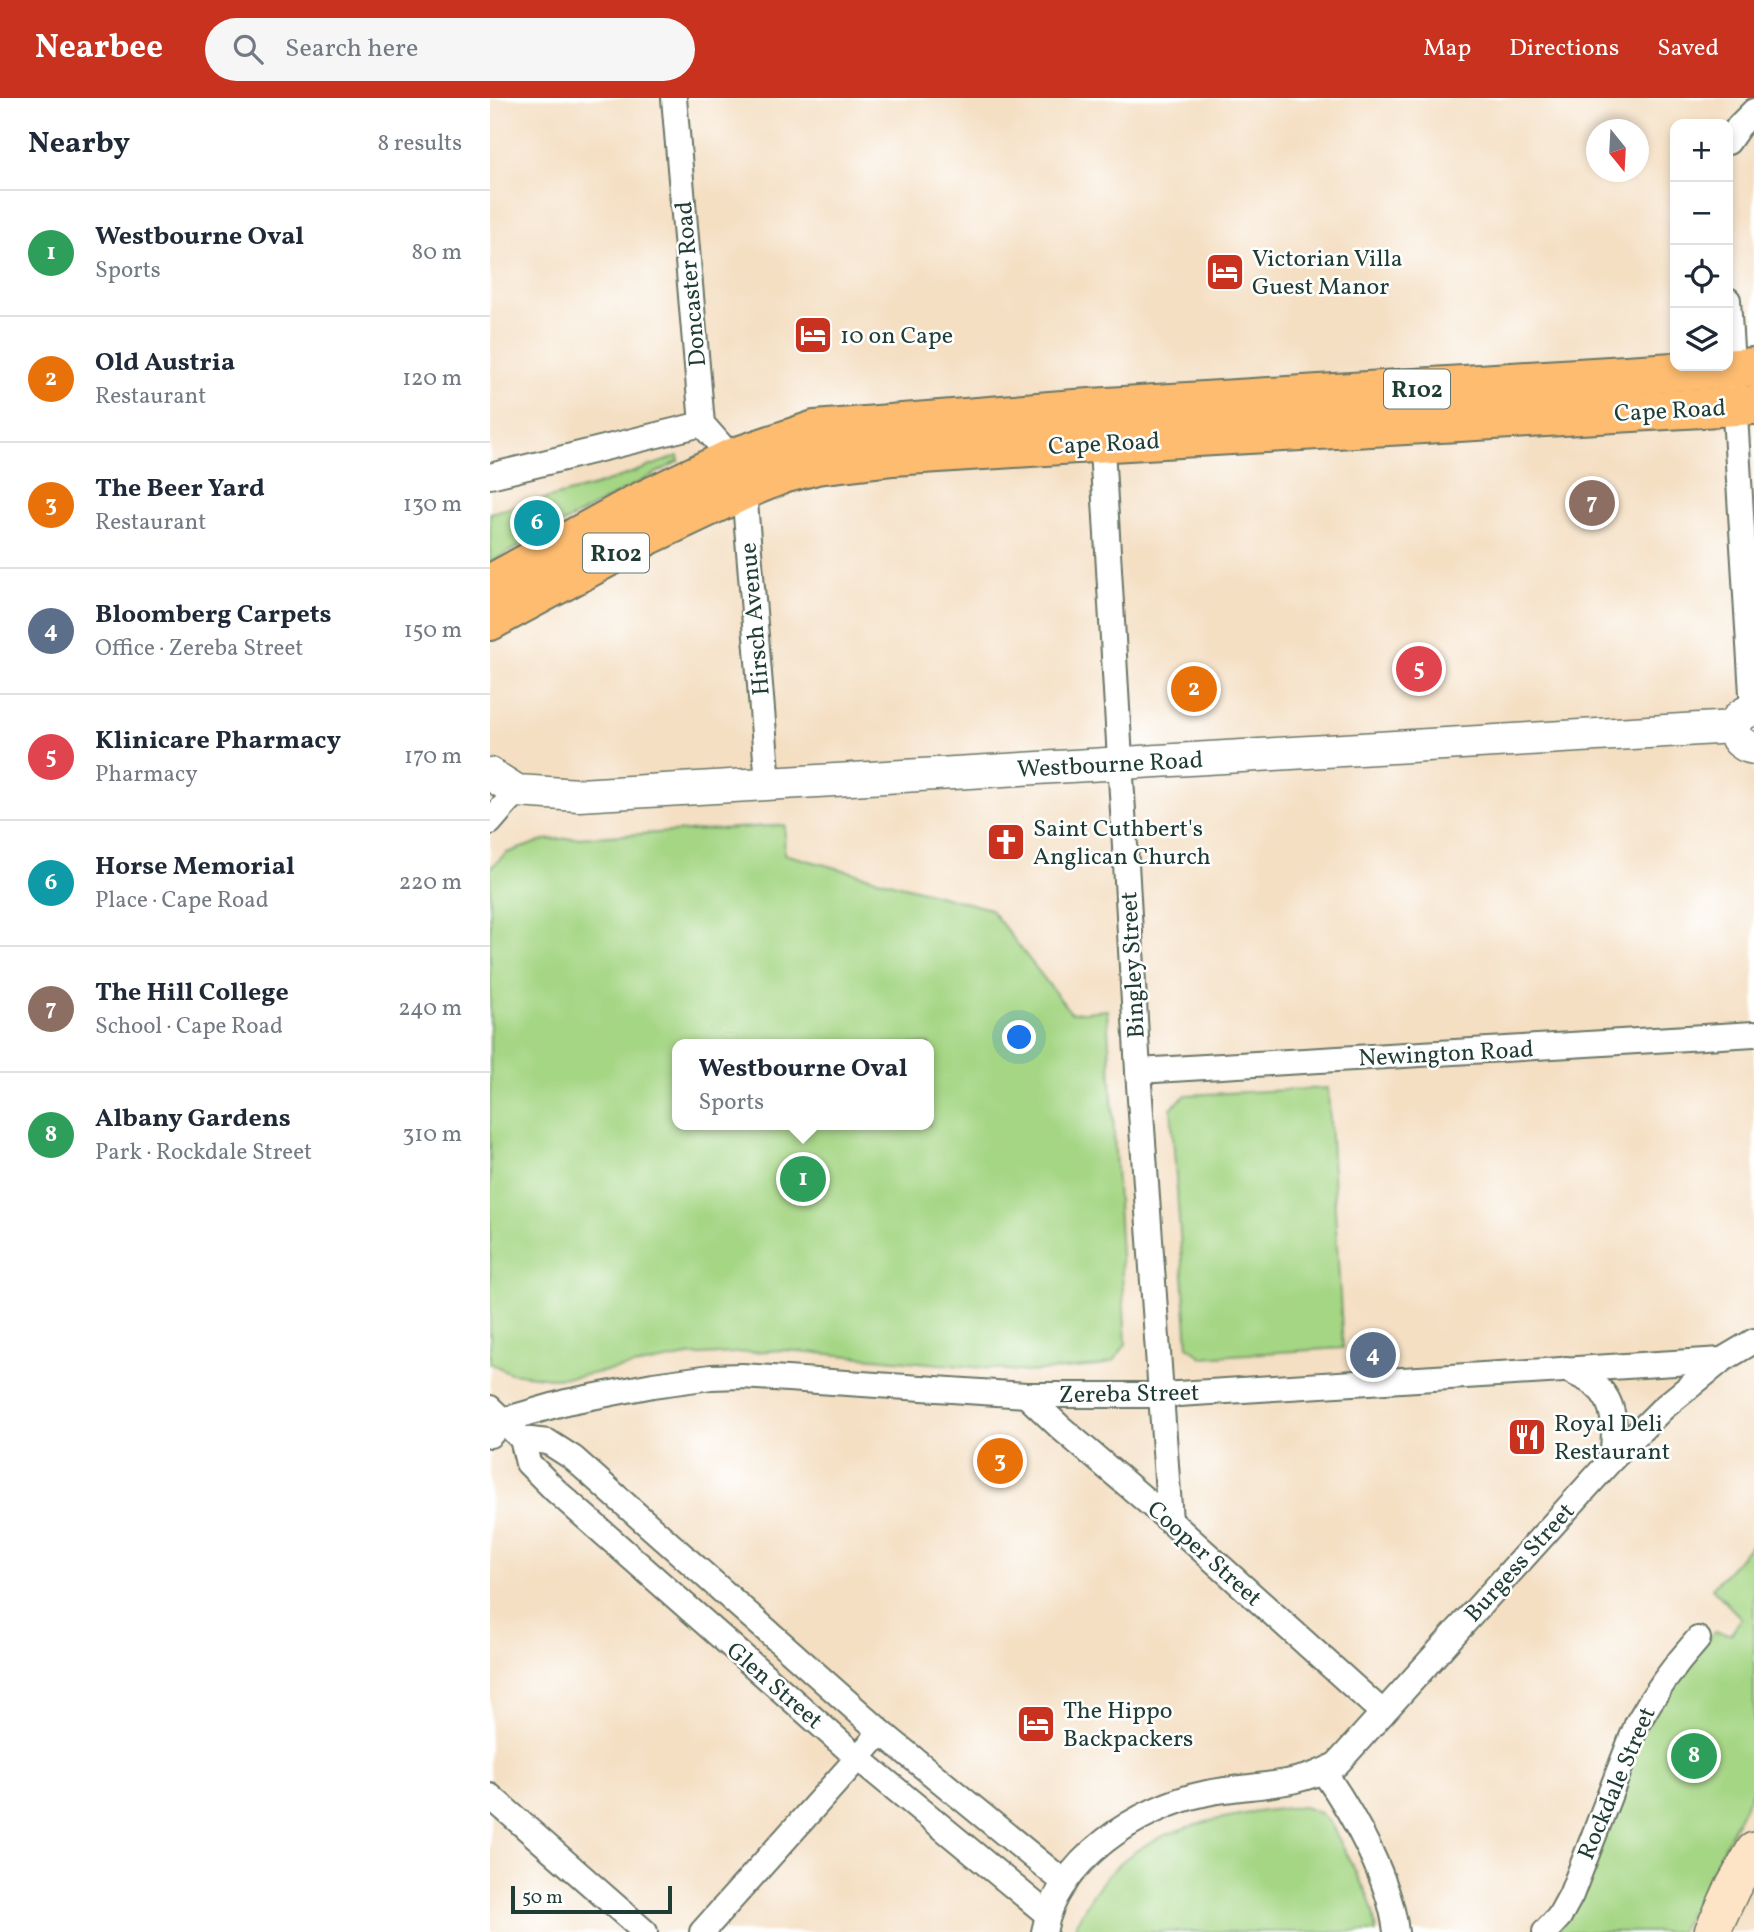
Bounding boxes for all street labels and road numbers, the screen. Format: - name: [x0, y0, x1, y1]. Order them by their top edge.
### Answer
- street label: Doncaster Road: [668, 200, 716, 368]
- road number: R102: [1384, 370, 1450, 408]
- street label: Cape Road: [1613, 392, 1727, 432]
- street label: Cape Road: [1047, 425, 1161, 465]
- road number: R102: [583, 534, 649, 573]
- street label: Hirsch Avenue: [732, 541, 780, 697]
- street label: Westbourne Road: [1016, 744, 1204, 788]
- street label: Bingley Street: [1113, 891, 1155, 1039]
- street label: Newington Road: [1358, 1033, 1535, 1077]
- street label: Zereba Street: [1058, 1377, 1200, 1413]
- street label: Cooper Street: [1139, 1494, 1269, 1615]
- street label: Burgess Street: [1458, 1496, 1583, 1631]
- street label: Glen Street: [718, 1635, 829, 1738]
- street label: Rockdale Street: [1570, 1702, 1665, 1866]

